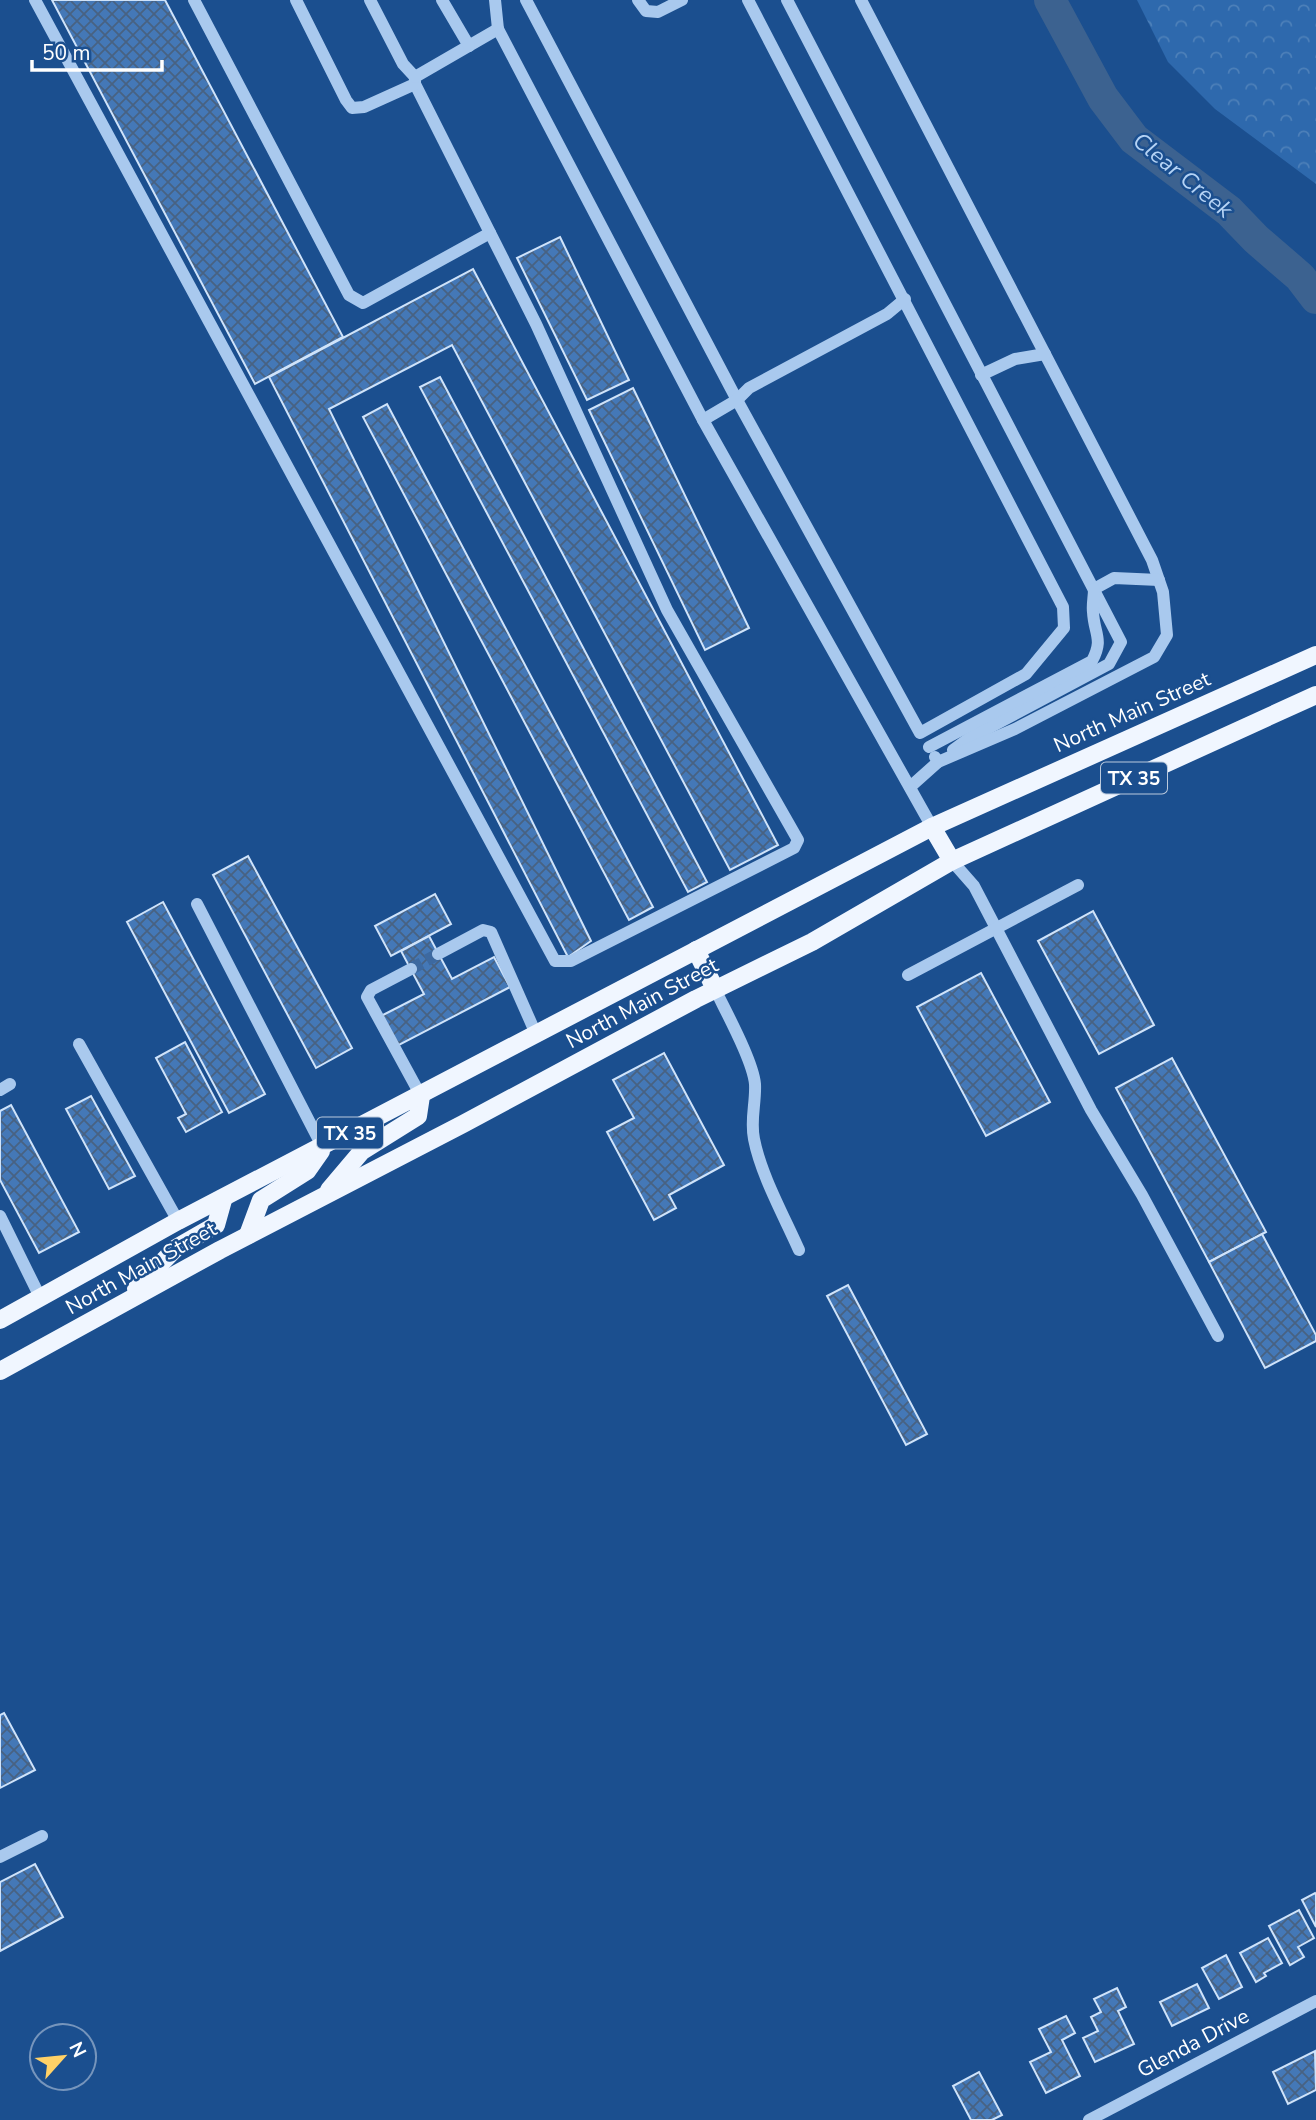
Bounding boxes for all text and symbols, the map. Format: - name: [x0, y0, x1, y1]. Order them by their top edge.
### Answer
- scale bar: [32, 28, 161, 72]
- text: 50 m: [42, 39, 91, 67]
- water label: Clear Creek: [1126, 125, 1240, 226]
- street label: North Main Street: [1049, 665, 1215, 759]
- road number: TX 35: [1101, 762, 1167, 793]
- street label: North Main Street: [561, 951, 724, 1055]
- road number: TX 35: [317, 1118, 383, 1148]
- street label: North Main Street: [61, 1215, 222, 1321]
- street label: Glenda Drive: [1132, 2002, 1254, 2084]
- north arrow: [28, 2022, 98, 2092]
- text: N: [62, 2037, 92, 2062]

